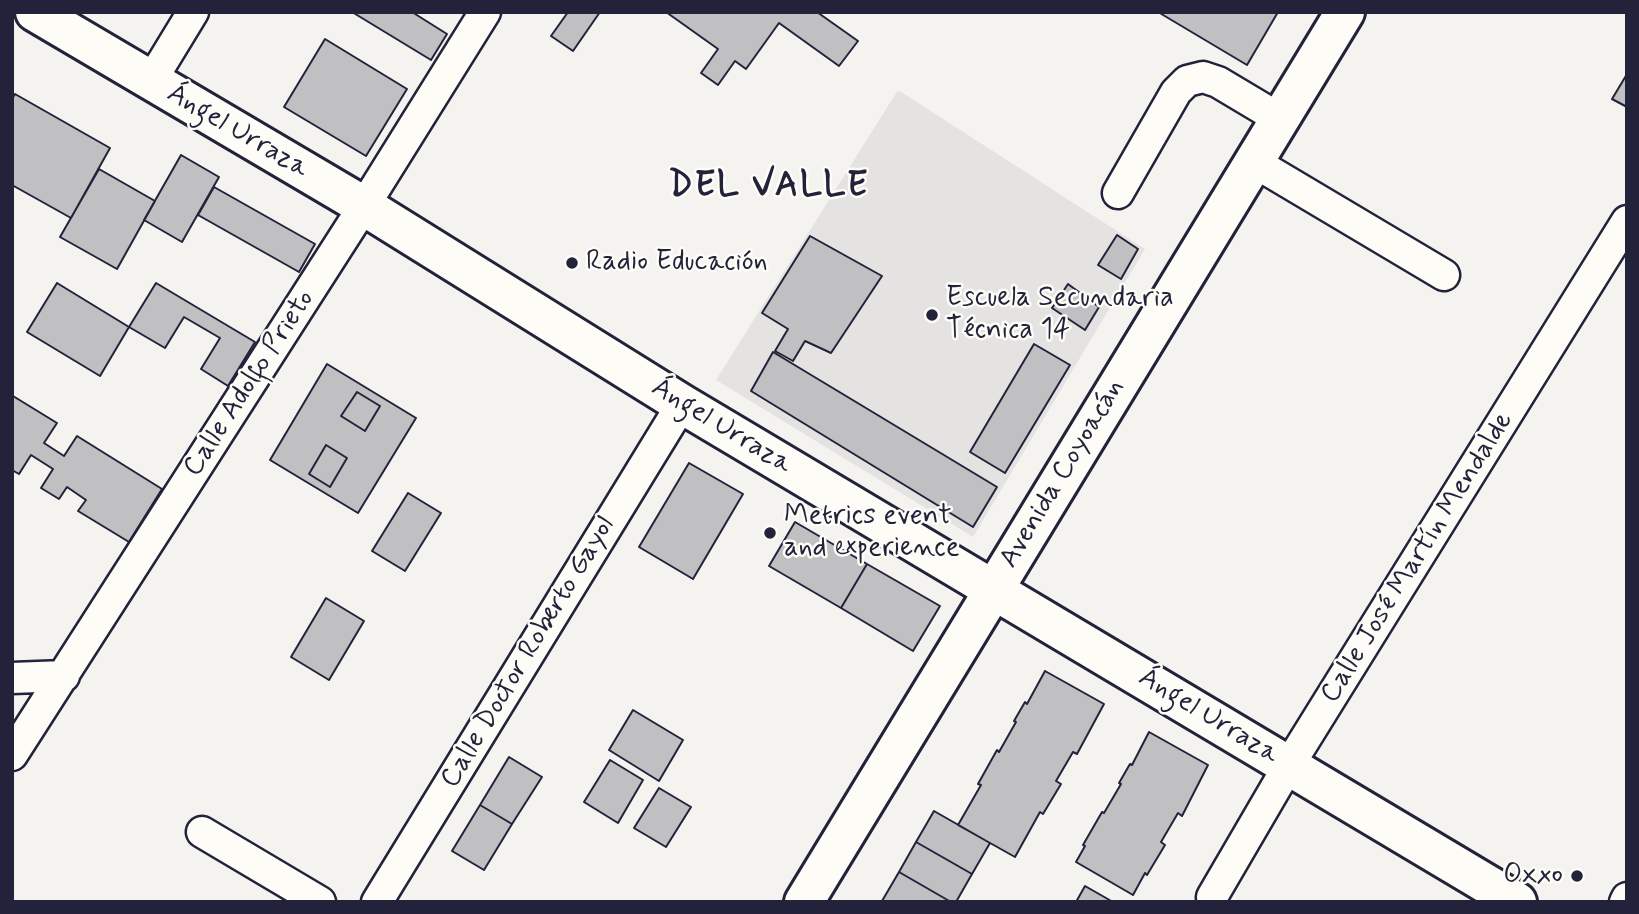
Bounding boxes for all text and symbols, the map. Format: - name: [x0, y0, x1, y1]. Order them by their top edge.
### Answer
- street label: Ángel Urraza: [160, 78, 314, 186]
- district label: DEL VALLE: [671, 167, 867, 209]
- place label: Radio Educación: [586, 246, 768, 280]
- marker: Radio Educación: [564, 255, 580, 271]
- place label: Escuela Secundaria Técnica 14: [946, 282, 1174, 348]
- street label: Calle Adolfo Prieto: [177, 285, 323, 483]
- marker: Escuela Secundaria Técnica 14: [924, 307, 940, 323]
- street label: Ángel Urraza: [645, 372, 797, 482]
- street label: Avenida Coyoacán: [993, 373, 1133, 575]
- street label: Calle José Martín Mendalde: [1315, 406, 1521, 710]
- place label: Metrics event and experience: [784, 500, 959, 566]
- street label: Calle Doctor Roberto Gayol: [435, 511, 623, 795]
- marker: Metrics event and experience: [762, 525, 778, 541]
- street label: Ángel Urraza: [1132, 662, 1284, 772]
- place label: Oxxo: [1503, 859, 1563, 893]
- marker: Oxxo: [1569, 868, 1585, 884]

